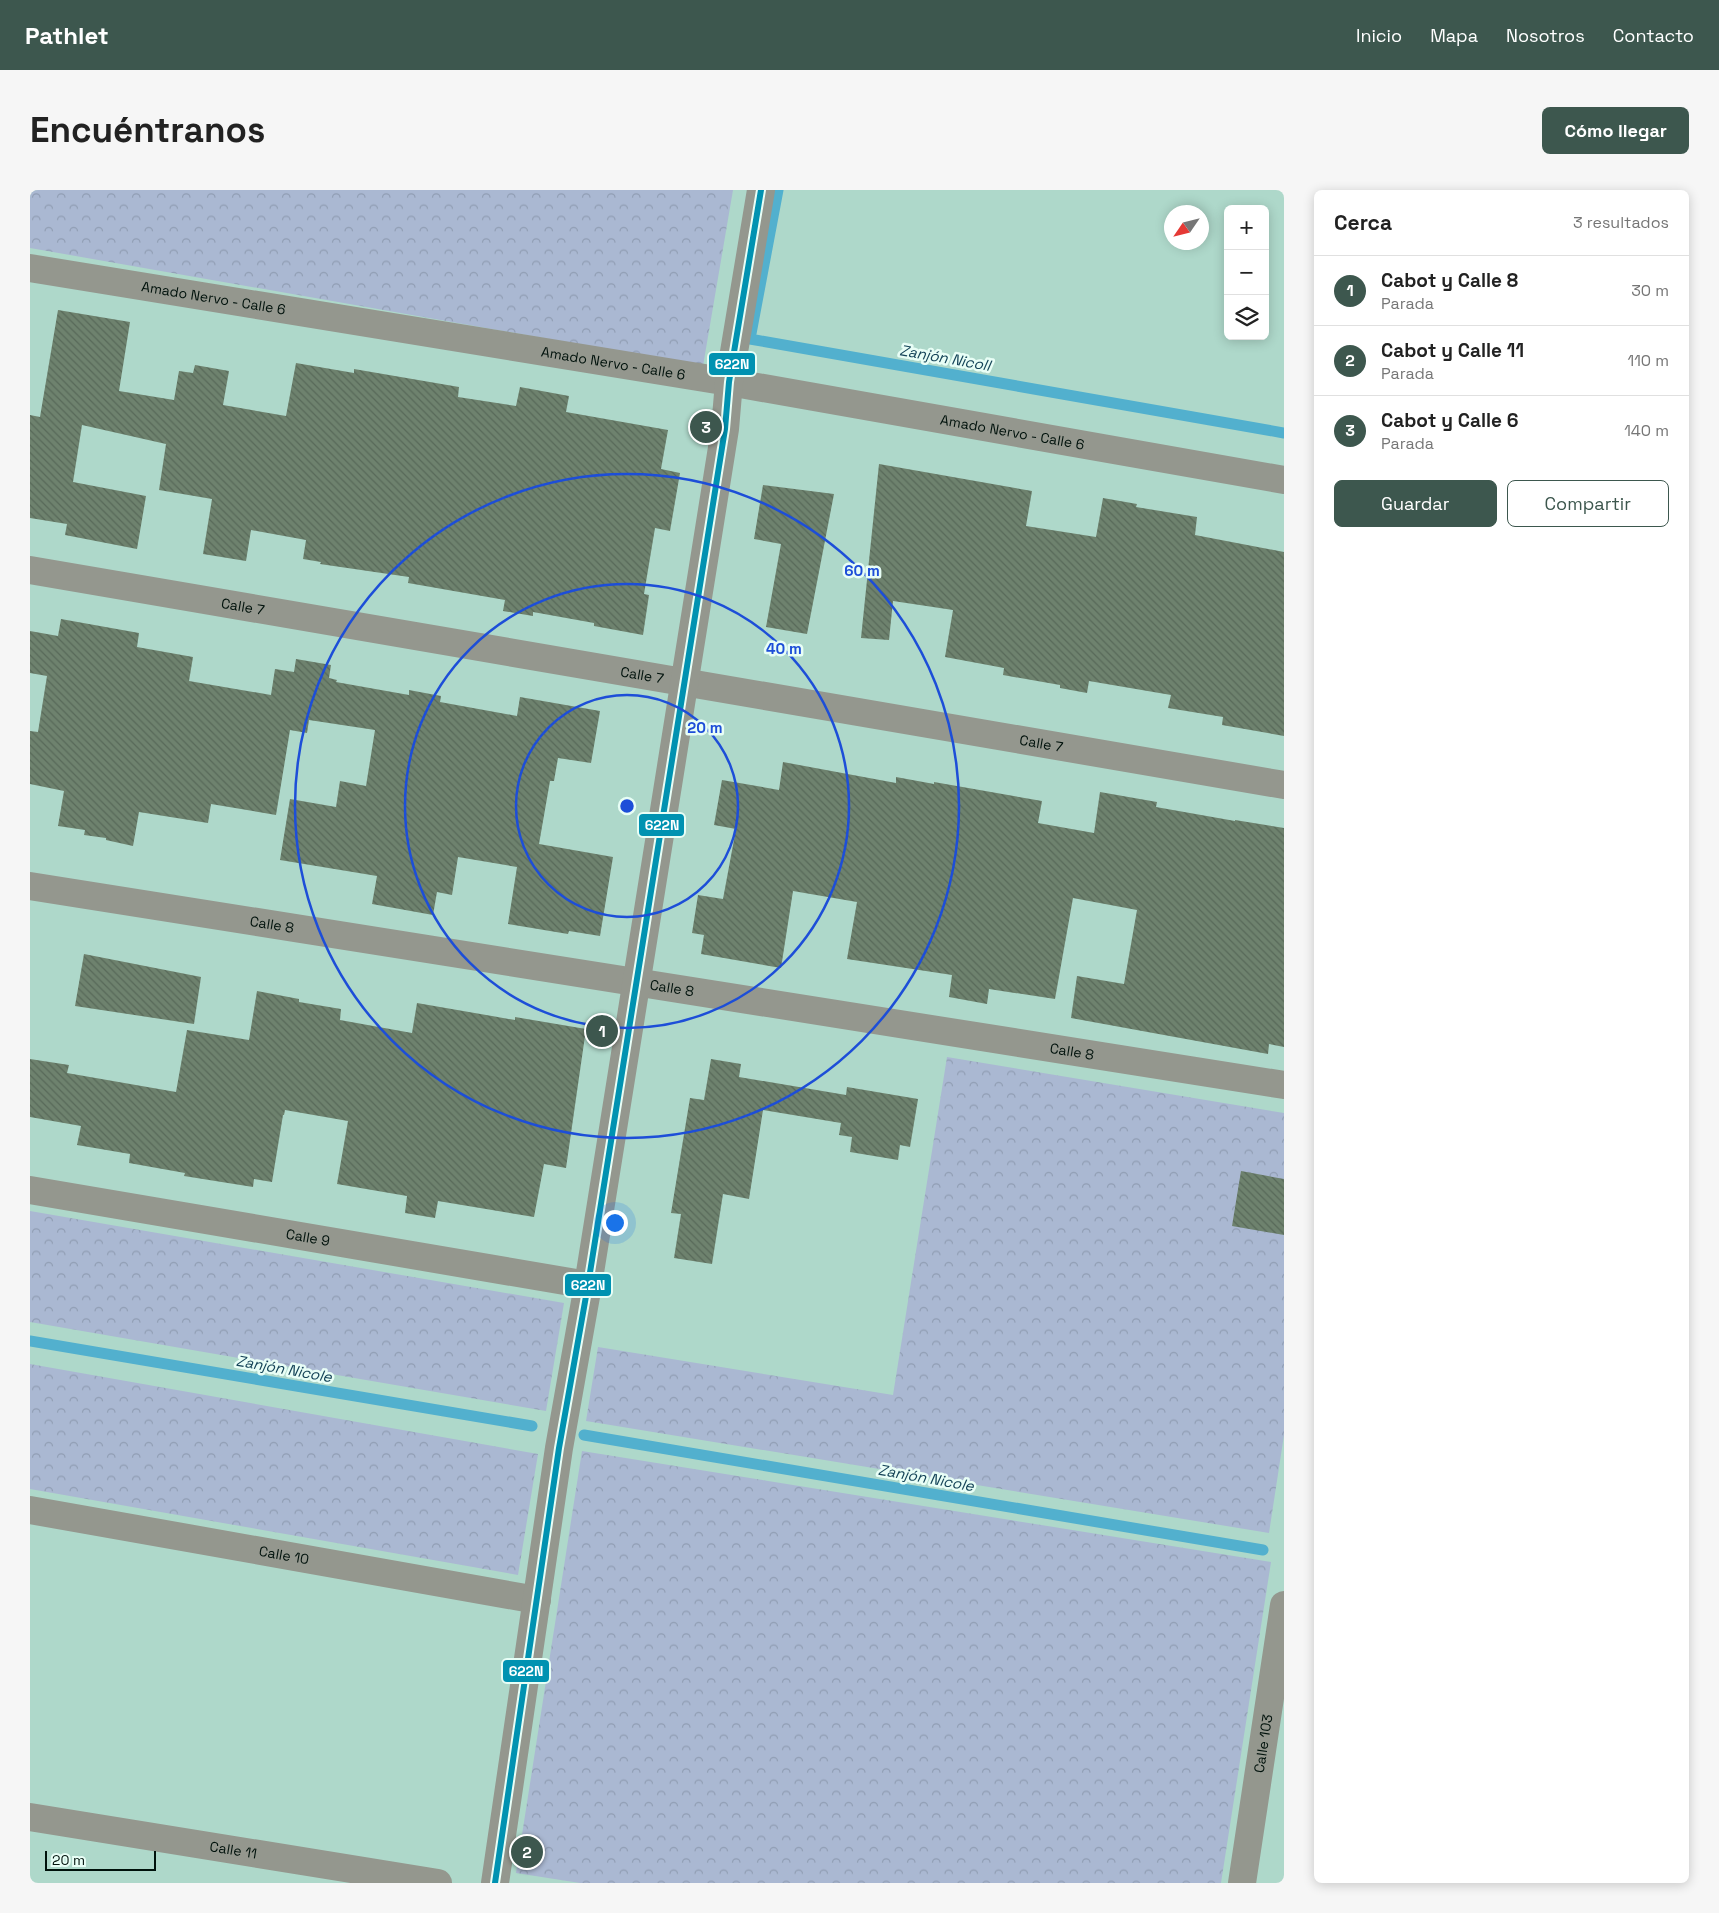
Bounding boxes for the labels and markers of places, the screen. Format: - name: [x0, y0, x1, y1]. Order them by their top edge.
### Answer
- pin: 3: [690, 408, 722, 446]
- centre of rings: [618, 797, 636, 815]
- pin: 1: [586, 1012, 618, 1050]
- pin: 2: [511, 1833, 543, 1871]

